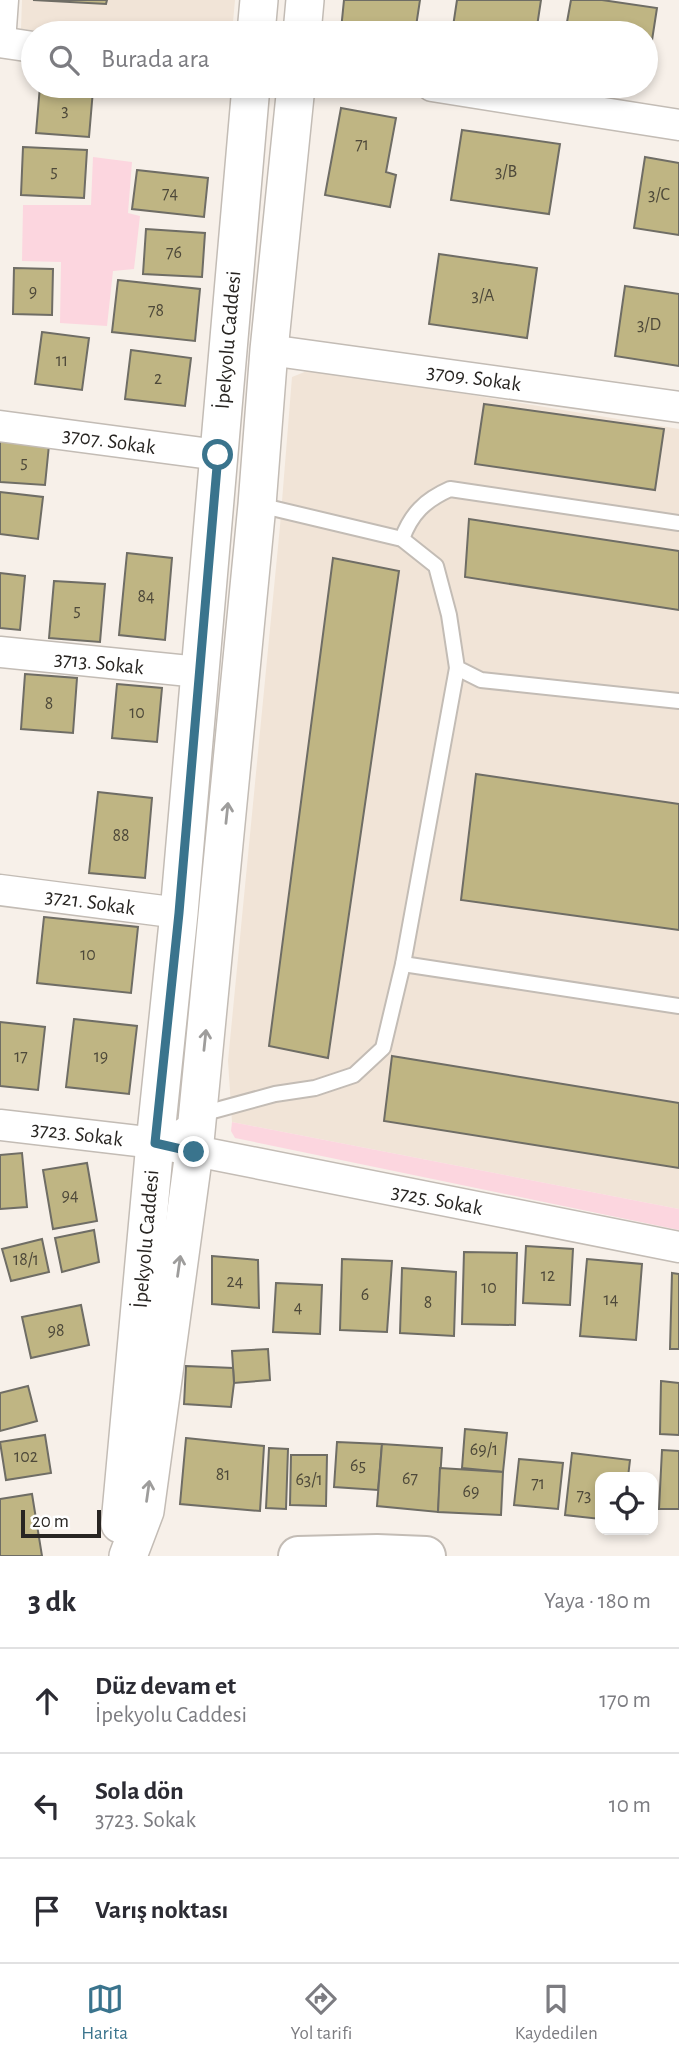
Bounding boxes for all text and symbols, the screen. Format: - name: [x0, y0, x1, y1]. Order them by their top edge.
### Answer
- search box: [21, 21, 658, 98]
- icon: search: [45, 41, 83, 79]
- text: Burada ara: [101, 46, 210, 72]
- house number: 3: [61, 102, 69, 120]
- house number: 71: [355, 136, 369, 154]
- house number: 5: [50, 163, 58, 181]
- house number: 3/B: [495, 163, 517, 181]
- house number: 74: [162, 185, 178, 203]
- house number: 3/C: [648, 186, 670, 204]
- house number: 76: [166, 244, 182, 262]
- street label: İpekyolu Caddesi: [210, 270, 245, 410]
- house number: 9: [29, 283, 37, 301]
- house number: 3/A: [472, 287, 495, 305]
- house number: 78: [148, 302, 164, 320]
- house number: 3/D: [637, 316, 661, 334]
- house number: 11: [56, 352, 68, 370]
- street label: 3709. Sokak: [426, 361, 523, 395]
- house number: 2: [154, 370, 162, 388]
- street label: 3707. Sokak: [61, 424, 157, 458]
- route start: [202, 439, 233, 470]
- house number: 5: [20, 454, 28, 472]
- house number: 84: [137, 588, 155, 606]
- house number: 5: [73, 602, 81, 620]
- street label: 3713. Sokak: [53, 648, 145, 678]
- house number: 8: [45, 695, 53, 713]
- house number: 10: [129, 704, 145, 722]
- one-way arrow: [221, 803, 234, 825]
- house number: 88: [112, 827, 130, 845]
- street label: 3721. Sokak: [44, 885, 137, 919]
- house number: 10: [80, 946, 96, 964]
- one-way arrow: [199, 1029, 212, 1052]
- house number: 17: [14, 1048, 28, 1066]
- house number: 19: [94, 1048, 108, 1066]
- street label: 3723. Sokak: [30, 1118, 124, 1150]
- route end: [178, 1136, 209, 1167]
- street label: İpekyolu Caddesi: [128, 1169, 163, 1309]
- street label: 3725. Sokak: [390, 1181, 485, 1219]
- house number: 94: [61, 1187, 79, 1205]
- house number: 18/1: [13, 1251, 39, 1269]
- one-way arrow: [173, 1255, 186, 1278]
- house number: 12: [541, 1267, 555, 1285]
- house number: 24: [227, 1273, 244, 1291]
- house number: 10: [481, 1279, 497, 1297]
- house number: 6: [361, 1286, 369, 1304]
- house number: 14: [604, 1291, 619, 1309]
- house number: 8: [424, 1294, 432, 1312]
- house number: 4: [294, 1299, 303, 1317]
- house number: 98: [48, 1322, 65, 1340]
- house number: 69/1: [470, 1441, 498, 1459]
- house number: 102: [14, 1448, 38, 1466]
- house number: 65: [350, 1457, 366, 1475]
- house number: 81: [216, 1466, 230, 1484]
- house number: 67: [402, 1470, 418, 1488]
- house number: 63/1: [295, 1471, 323, 1489]
- map controls: [595, 1472, 658, 1535]
- button: locate: [595, 1472, 658, 1535]
- house number: 71: [531, 1475, 545, 1493]
- one-way arrow: [142, 1480, 155, 1503]
- house number: 69: [463, 1483, 479, 1501]
- house number: 73: [577, 1487, 591, 1505]
- scale bar: [21, 1507, 102, 1539]
- text: 20 m: [32, 1512, 69, 1531]
- text: 3 dk: [28, 1587, 76, 1617]
- text: Yaya · 180 m: [544, 1590, 651, 1613]
- text: Düz devam et: [95, 1673, 236, 1699]
- icon: ahead: [28, 1682, 66, 1720]
- text: 170 m: [599, 1689, 651, 1712]
- text: İpekyolu Caddesi: [95, 1704, 247, 1727]
- text: Sola dön: [95, 1778, 184, 1804]
- icon: left: [28, 1787, 66, 1825]
- text: 10 m: [609, 1794, 651, 1817]
- text: 3723. Sokak: [95, 1809, 196, 1832]
- icon: arrive: [28, 1892, 66, 1930]
- text: Varış noktası: [95, 1897, 228, 1923]
- tab: Harita: [81, 1980, 128, 2045]
- tab: Yol tarifi: [291, 1980, 352, 2045]
- tab: Kaydedilen: [515, 1980, 598, 2045]

